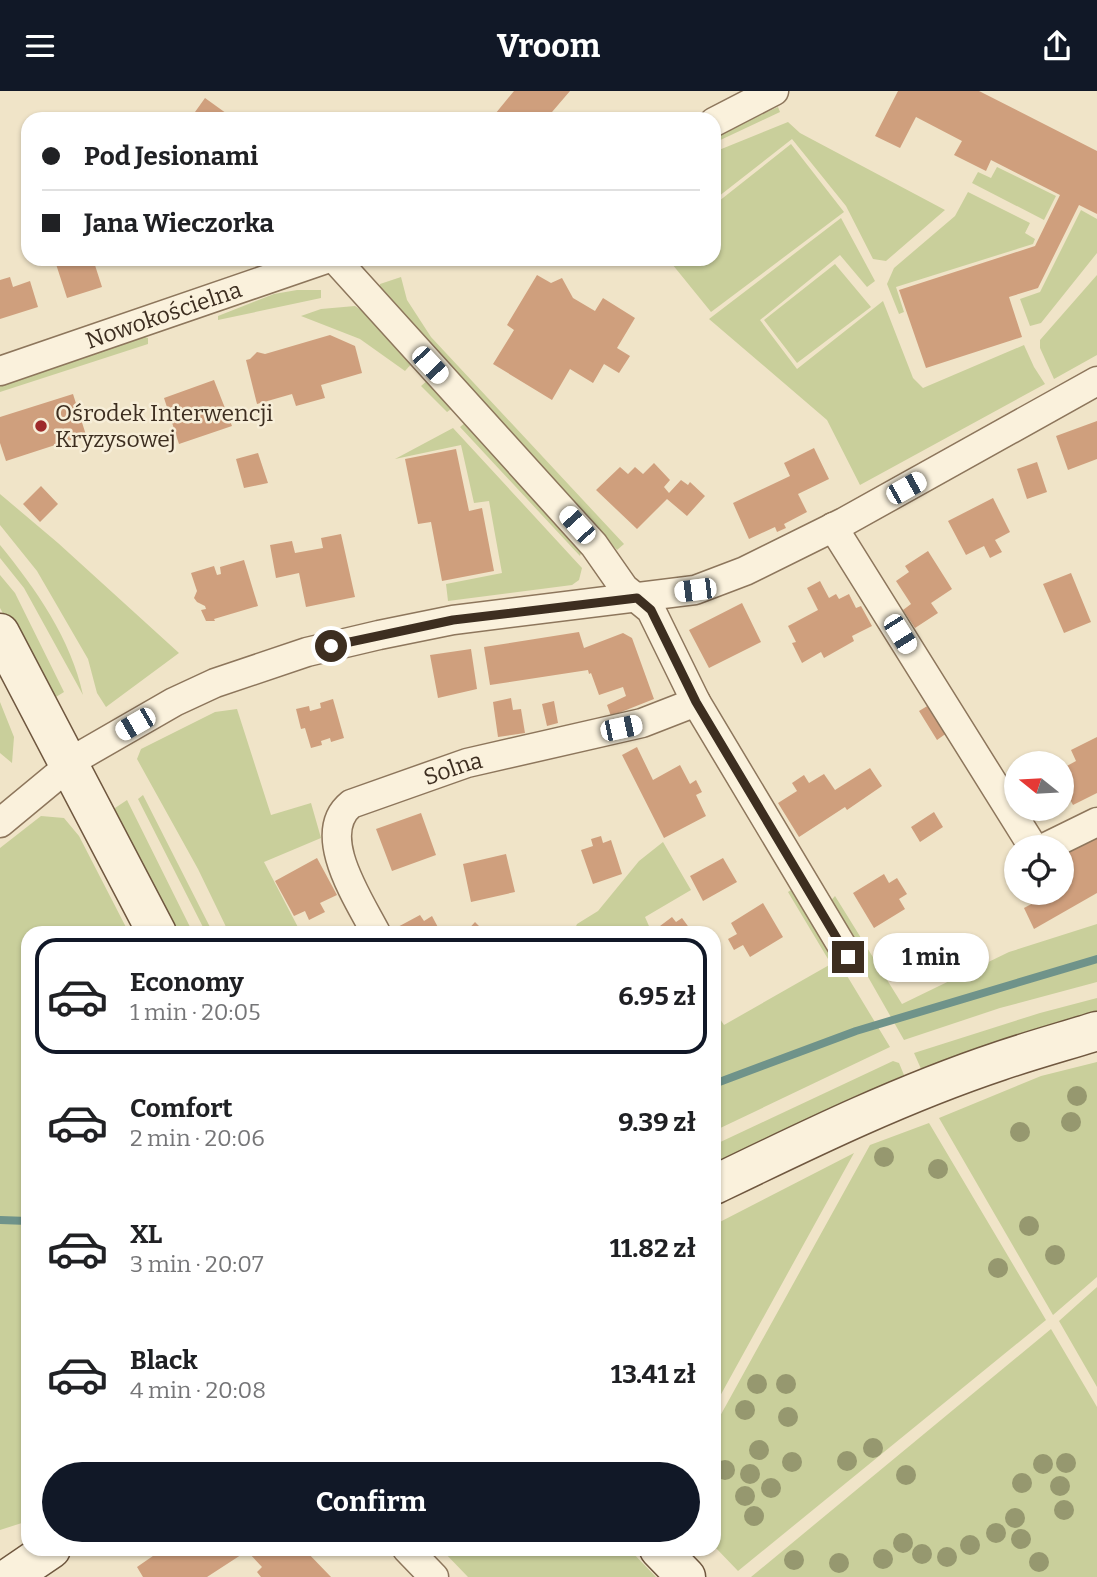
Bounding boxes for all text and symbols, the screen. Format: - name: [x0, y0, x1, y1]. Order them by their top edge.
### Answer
- icon: menu: [21, 27, 59, 65]
- text: Vroom: [497, 27, 600, 65]
- icon: share: [1038, 27, 1076, 65]
- text: Pod Jesionami: [84, 141, 258, 172]
- text: Jana Wieczorka: [84, 208, 274, 239]
- street label: Nowokościelna: [82, 275, 246, 355]
- car: [408, 342, 453, 388]
- place label: Ośrodek Interwencji Kryzysowej: [55, 399, 273, 453]
- marker: Ośrodek Interwencji Kryzysowej: [33, 418, 49, 434]
- car: [883, 469, 930, 507]
- car: [556, 502, 599, 548]
- car: [673, 577, 718, 603]
- car: [880, 611, 921, 657]
- route start: [315, 630, 347, 662]
- car: [112, 704, 159, 744]
- car: [599, 713, 644, 743]
- street label: Solna: [420, 746, 486, 791]
- north arrow: [1004, 751, 1074, 821]
- map controls: [1004, 751, 1074, 905]
- button: locate: [1004, 835, 1074, 905]
- callout: 1 min: [872, 933, 988, 981]
- route end: [832, 941, 864, 973]
- text: 1 min: [902, 943, 960, 971]
- icon: car: [46, 965, 109, 1028]
- text: Economy: [130, 967, 244, 998]
- text: 6.95 zł: [618, 981, 696, 1012]
- text: 1 min · 20:05: [130, 998, 260, 1026]
- icon: car: [46, 1091, 109, 1154]
- text: Comfort: [130, 1093, 233, 1124]
- text: 9.39 zł: [618, 1107, 696, 1138]
- text: 2 min · 20:06: [130, 1124, 265, 1152]
- icon: car: [46, 1217, 109, 1280]
- text: XL: [130, 1219, 162, 1250]
- text: 11.82 zł: [610, 1233, 696, 1264]
- text: 3 min · 20:07: [130, 1250, 264, 1278]
- icon: car: [46, 1343, 109, 1406]
- text: Black: [130, 1345, 198, 1376]
- text: 13.41 zł: [611, 1359, 696, 1390]
- text: 4 min · 20:08: [130, 1376, 266, 1404]
- button: Confirm: [42, 1462, 700, 1542]

